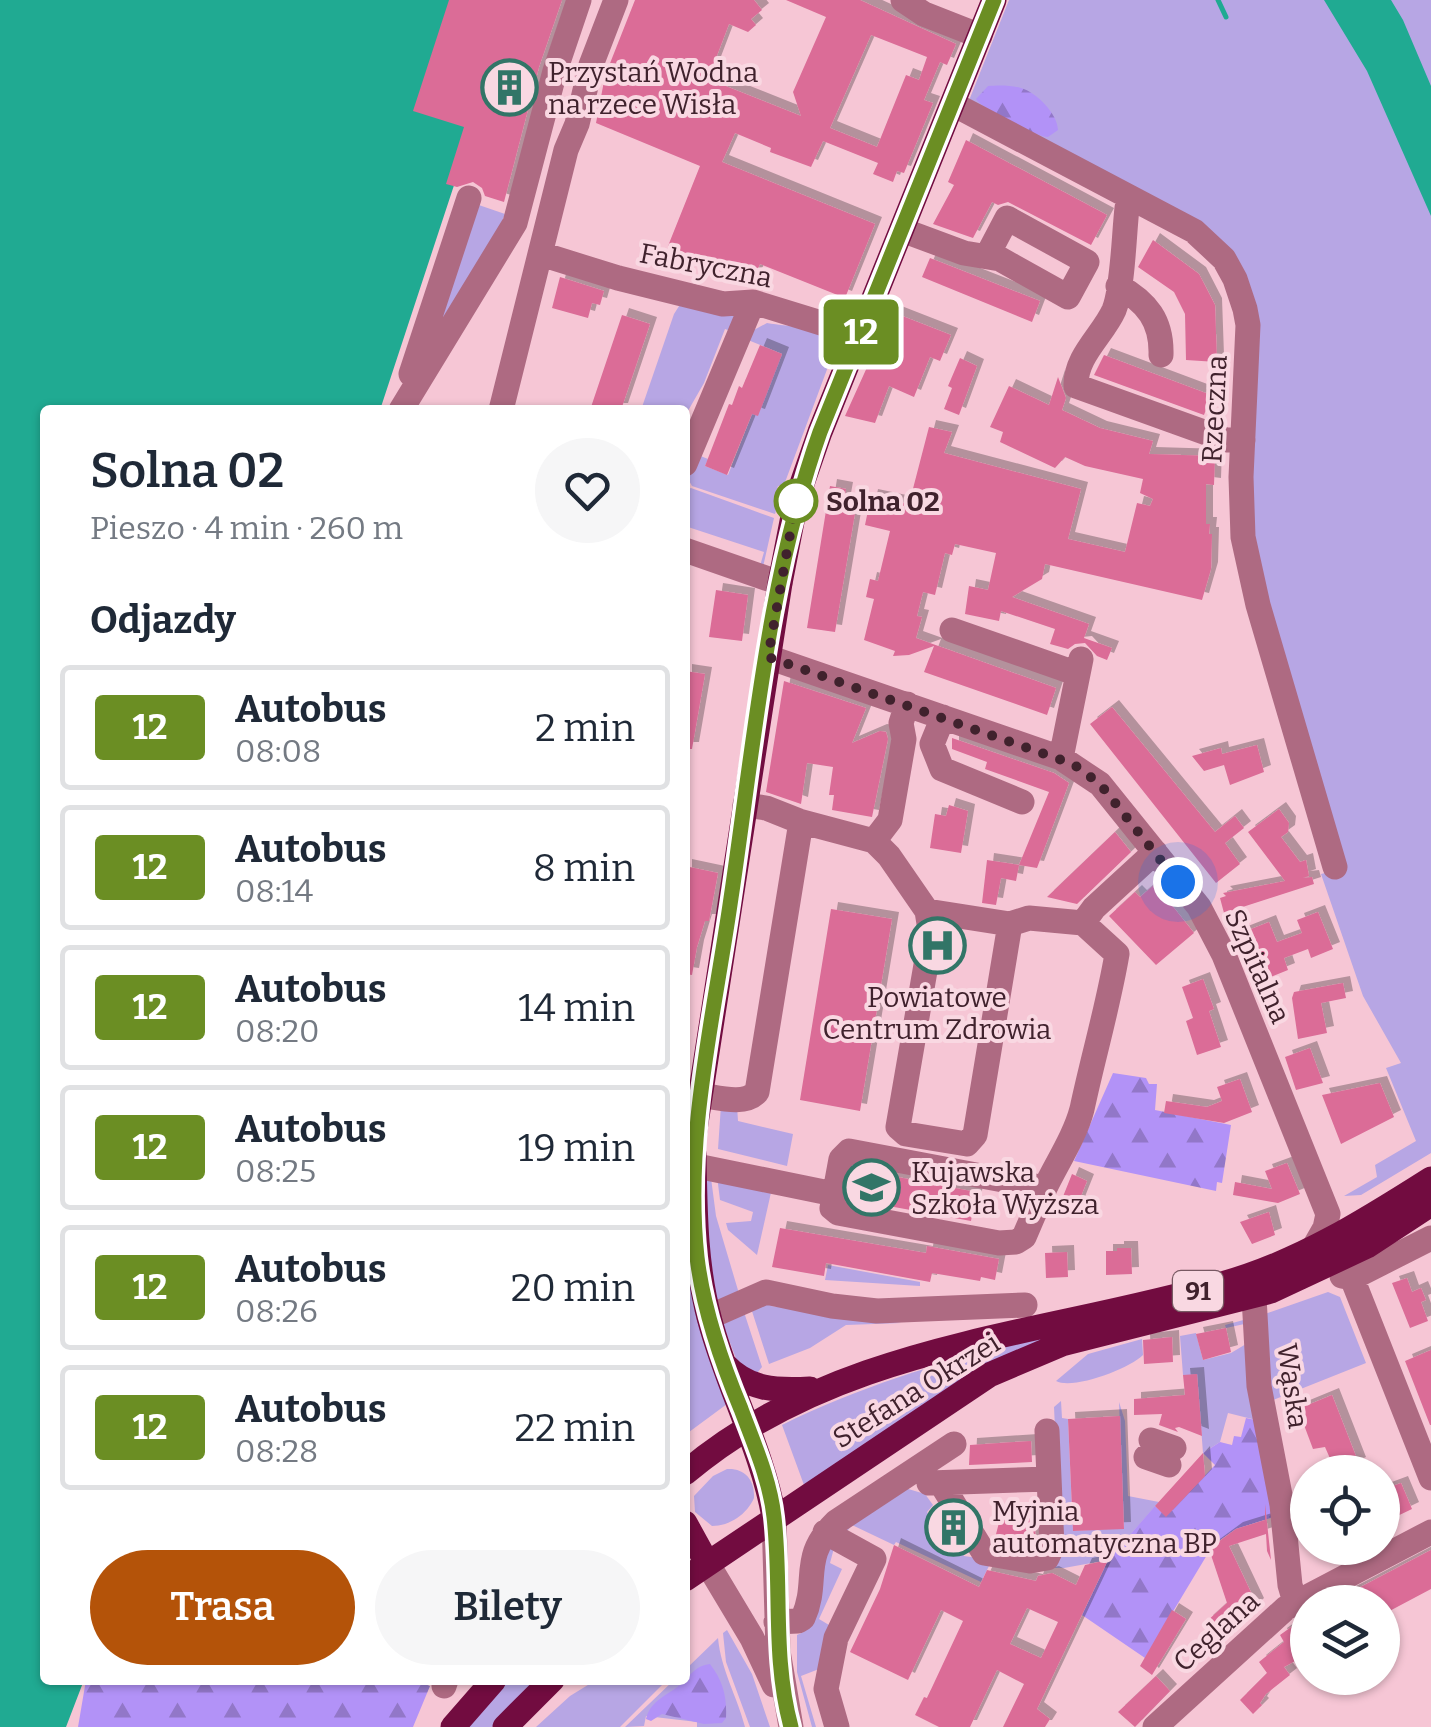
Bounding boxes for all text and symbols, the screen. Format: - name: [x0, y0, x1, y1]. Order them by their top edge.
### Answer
- place label: Przystań Wodna na rzece Wisła: [548, 56, 758, 121]
- building icon: Przystań Wodna na rzece Wisła: [479, 58, 539, 118]
- street label: Fabryczna: [637, 236, 775, 294]
- line badge: 12: [816, 300, 906, 364]
- text: 12: [844, 311, 878, 353]
- street label: Rzeczna: [1195, 354, 1234, 464]
- button: heart: [535, 438, 640, 543]
- text: Solna 02: [90, 442, 284, 500]
- marker: Solna 02: [775, 480, 817, 522]
- place label: Solna 02: [826, 485, 940, 518]
- text: Pieszo · 4 min · 260 m: [90, 509, 403, 547]
- text: Odjazdy: [90, 597, 236, 643]
- text: Autobus: [235, 686, 387, 732]
- text: 2 min: [535, 705, 635, 751]
- text: 12: [133, 706, 167, 748]
- text: 08:08: [235, 732, 321, 770]
- text: Autobus: [235, 826, 387, 872]
- text: 8 min: [533, 845, 635, 891]
- text: 12: [133, 846, 167, 888]
- your location: [1153, 857, 1203, 907]
- text: 08:14: [235, 872, 313, 910]
- street label: Szpitalna: [1218, 904, 1297, 1028]
- hospital icon: Powiatowe Centrum Zdrowia: [907, 916, 967, 976]
- text: Autobus: [235, 966, 387, 1012]
- place label: Powiatowe Centrum Zdrowia: [823, 981, 1051, 1046]
- text: 14 min: [518, 985, 635, 1031]
- text: 12: [133, 986, 167, 1028]
- text: 08:20: [235, 1012, 319, 1050]
- text: Autobus: [235, 1106, 387, 1152]
- text: 19 min: [518, 1125, 635, 1171]
- text: 12: [133, 1126, 167, 1168]
- text: 08:25: [235, 1152, 316, 1190]
- place label: Kujawska Szkoła Wyższa: [911, 1156, 1099, 1221]
- school or university icon: Kujawska Szkoła Wyższa: [842, 1158, 902, 1218]
- text: Autobus: [235, 1246, 387, 1292]
- text: 20 min: [511, 1265, 635, 1311]
- text: 12: [133, 1266, 167, 1308]
- road number: 91: [1173, 1271, 1223, 1311]
- text: 08:26: [235, 1292, 318, 1330]
- street label: Stefana Okrzei: [827, 1326, 1006, 1455]
- street label: Wąska: [1270, 1341, 1315, 1431]
- text: Autobus: [235, 1386, 387, 1432]
- text: 22 min: [514, 1405, 635, 1451]
- text: 12: [133, 1406, 167, 1448]
- text: 08:28: [235, 1432, 318, 1470]
- map controls: [1290, 1455, 1400, 1695]
- button: locate: [1290, 1455, 1400, 1565]
- place label: Myjnia automatyczna BP: [992, 1495, 1217, 1560]
- building icon: Myjnia automatyczna BP: [923, 1497, 983, 1557]
- button: Trasa: [90, 1550, 355, 1665]
- button: Bilety: [375, 1550, 640, 1665]
- street label: Ceglana: [1167, 1584, 1266, 1678]
- button: layers: [1290, 1585, 1400, 1695]

